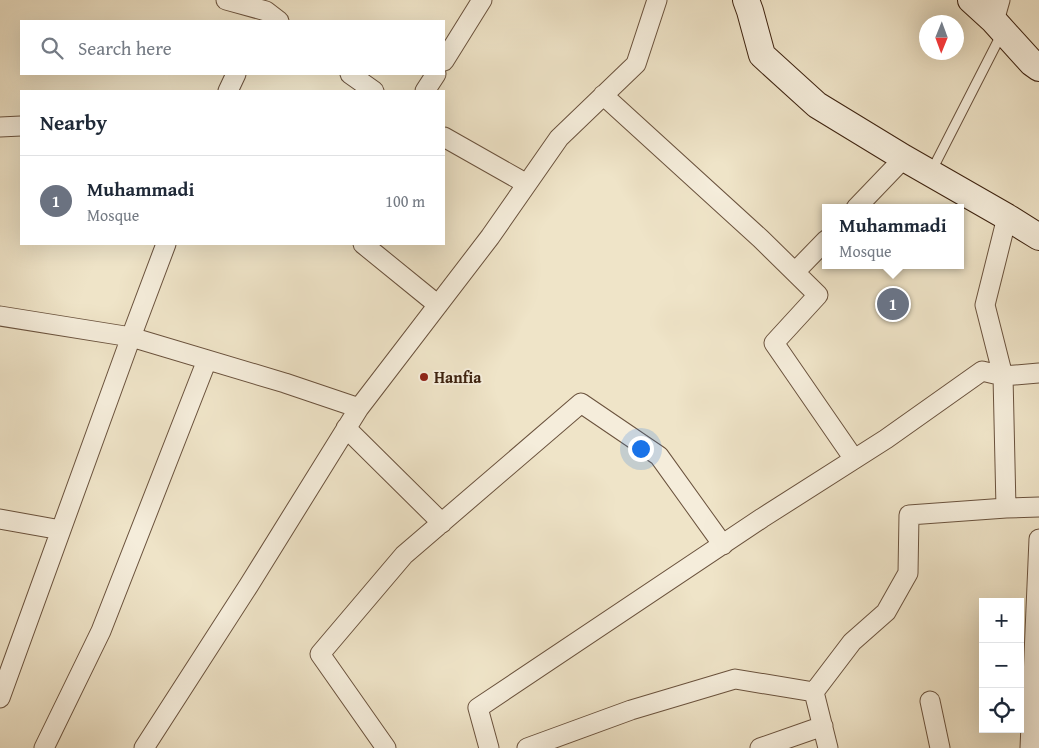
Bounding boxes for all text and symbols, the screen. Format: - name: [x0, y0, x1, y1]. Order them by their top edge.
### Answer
- north arrow: [919, 15, 964, 60]
- search box: [20, 20, 445, 75]
- icon: search: [38, 34, 66, 62]
- text: Search here: [78, 34, 172, 62]
- text: Nearby: [40, 107, 107, 138]
- text: Muhammadi: [87, 175, 194, 203]
- text: 1: [52, 189, 60, 213]
- text: 100 m: [385, 189, 425, 213]
- text: Mosque: [87, 203, 139, 227]
- popup: [822, 204, 964, 269]
- text: Muhammadi: [839, 211, 947, 239]
- text: Mosque: [839, 239, 892, 263]
- pin: 1: [877, 285, 909, 323]
- place label: Hanfia: [434, 365, 482, 389]
- marker: Hanfia: [418, 371, 430, 383]
- your location: [628, 436, 654, 462]
- map controls: [979, 598, 1024, 733]
- button: +: [979, 598, 1024, 643]
- button: −: [979, 643, 1024, 688]
- button: locate: [979, 688, 1024, 733]

